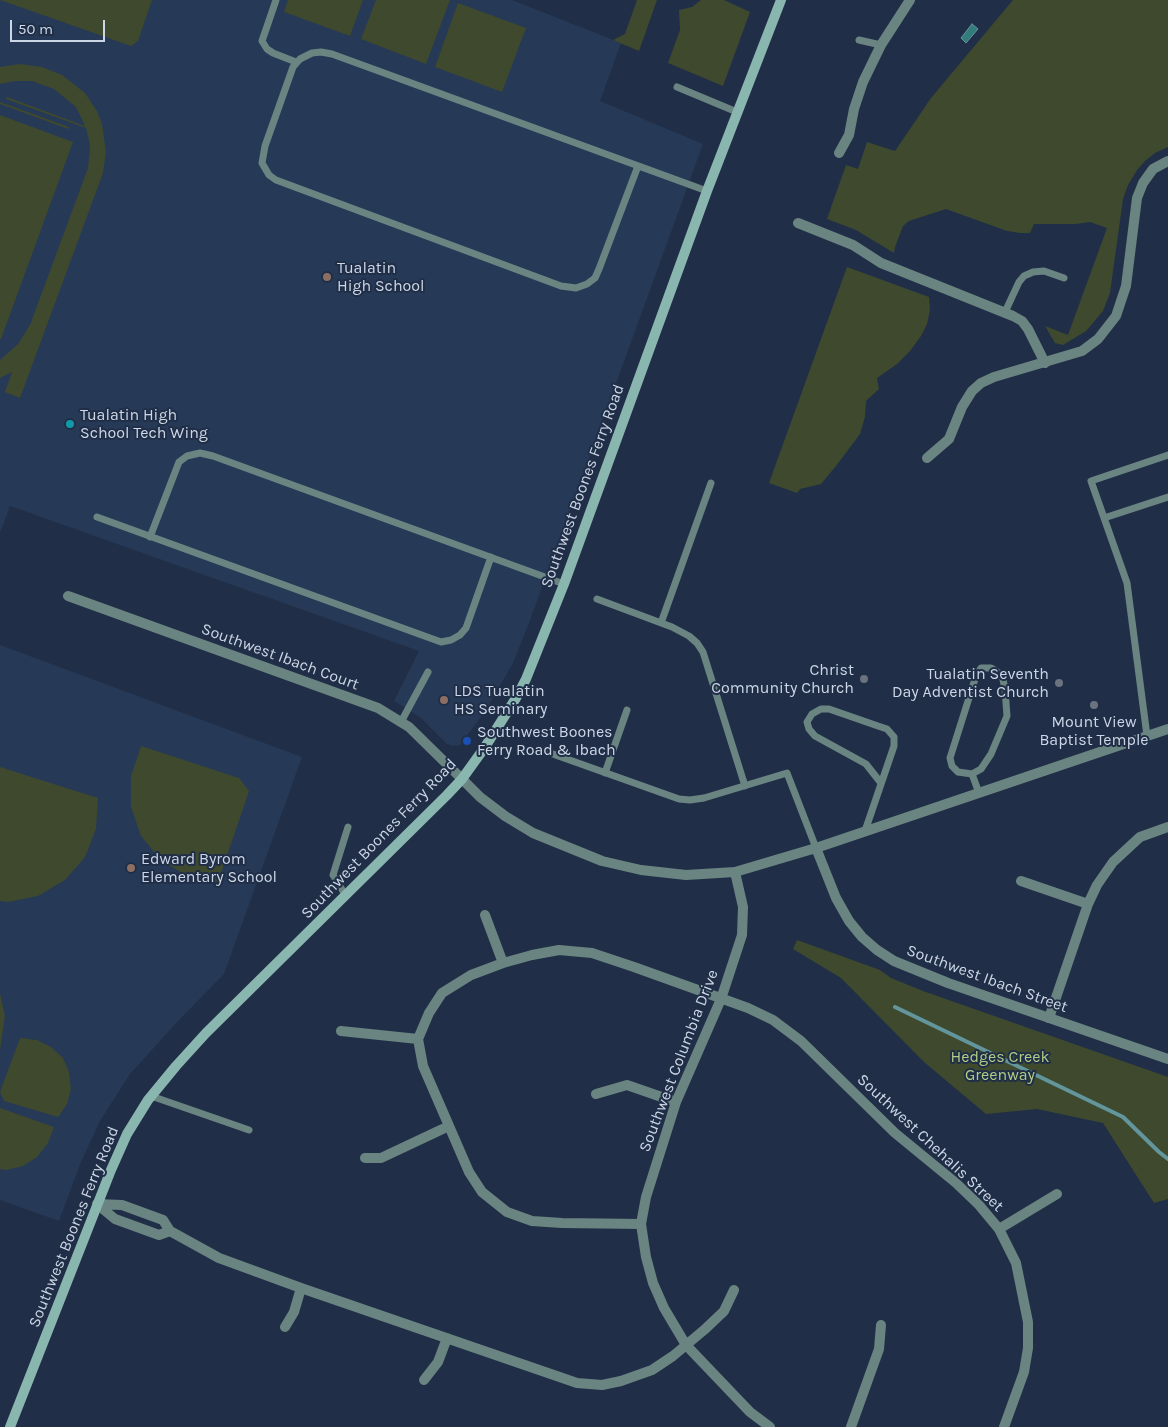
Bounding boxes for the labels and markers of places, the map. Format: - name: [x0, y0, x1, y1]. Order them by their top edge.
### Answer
- place label: Tualatin High School: [337, 258, 425, 296]
- marker: Tualatin High School: [321, 271, 333, 283]
- place label: Tualatin High School Tech Wing: [80, 405, 208, 443]
- marker: Tualatin High School Tech Wing: [64, 418, 76, 430]
- place label: Christ Community Church: [711, 660, 854, 698]
- place label: Tualatin Seventh Day Adventist Church: [892, 664, 1049, 702]
- marker: Christ Community Church: [858, 673, 870, 685]
- marker: Tualatin Seventh Day Adventist Church: [1053, 677, 1065, 689]
- place label: LDS Tualatin HS Seminary: [454, 681, 547, 719]
- marker: LDS Tualatin HS Seminary: [438, 694, 450, 706]
- marker: Mount View Baptist Temple: [1088, 699, 1100, 711]
- place label: Mount View Baptist Temple: [1039, 712, 1149, 750]
- place label: Southwest Boones Ferry Road & Ibach: [477, 722, 616, 760]
- marker: Southwest Boones Ferry Road & Ibach: [461, 735, 473, 747]
- place label: Edward Byrom Elementary School: [141, 849, 277, 887]
- marker: Edward Byrom Elementary School: [125, 862, 137, 874]

